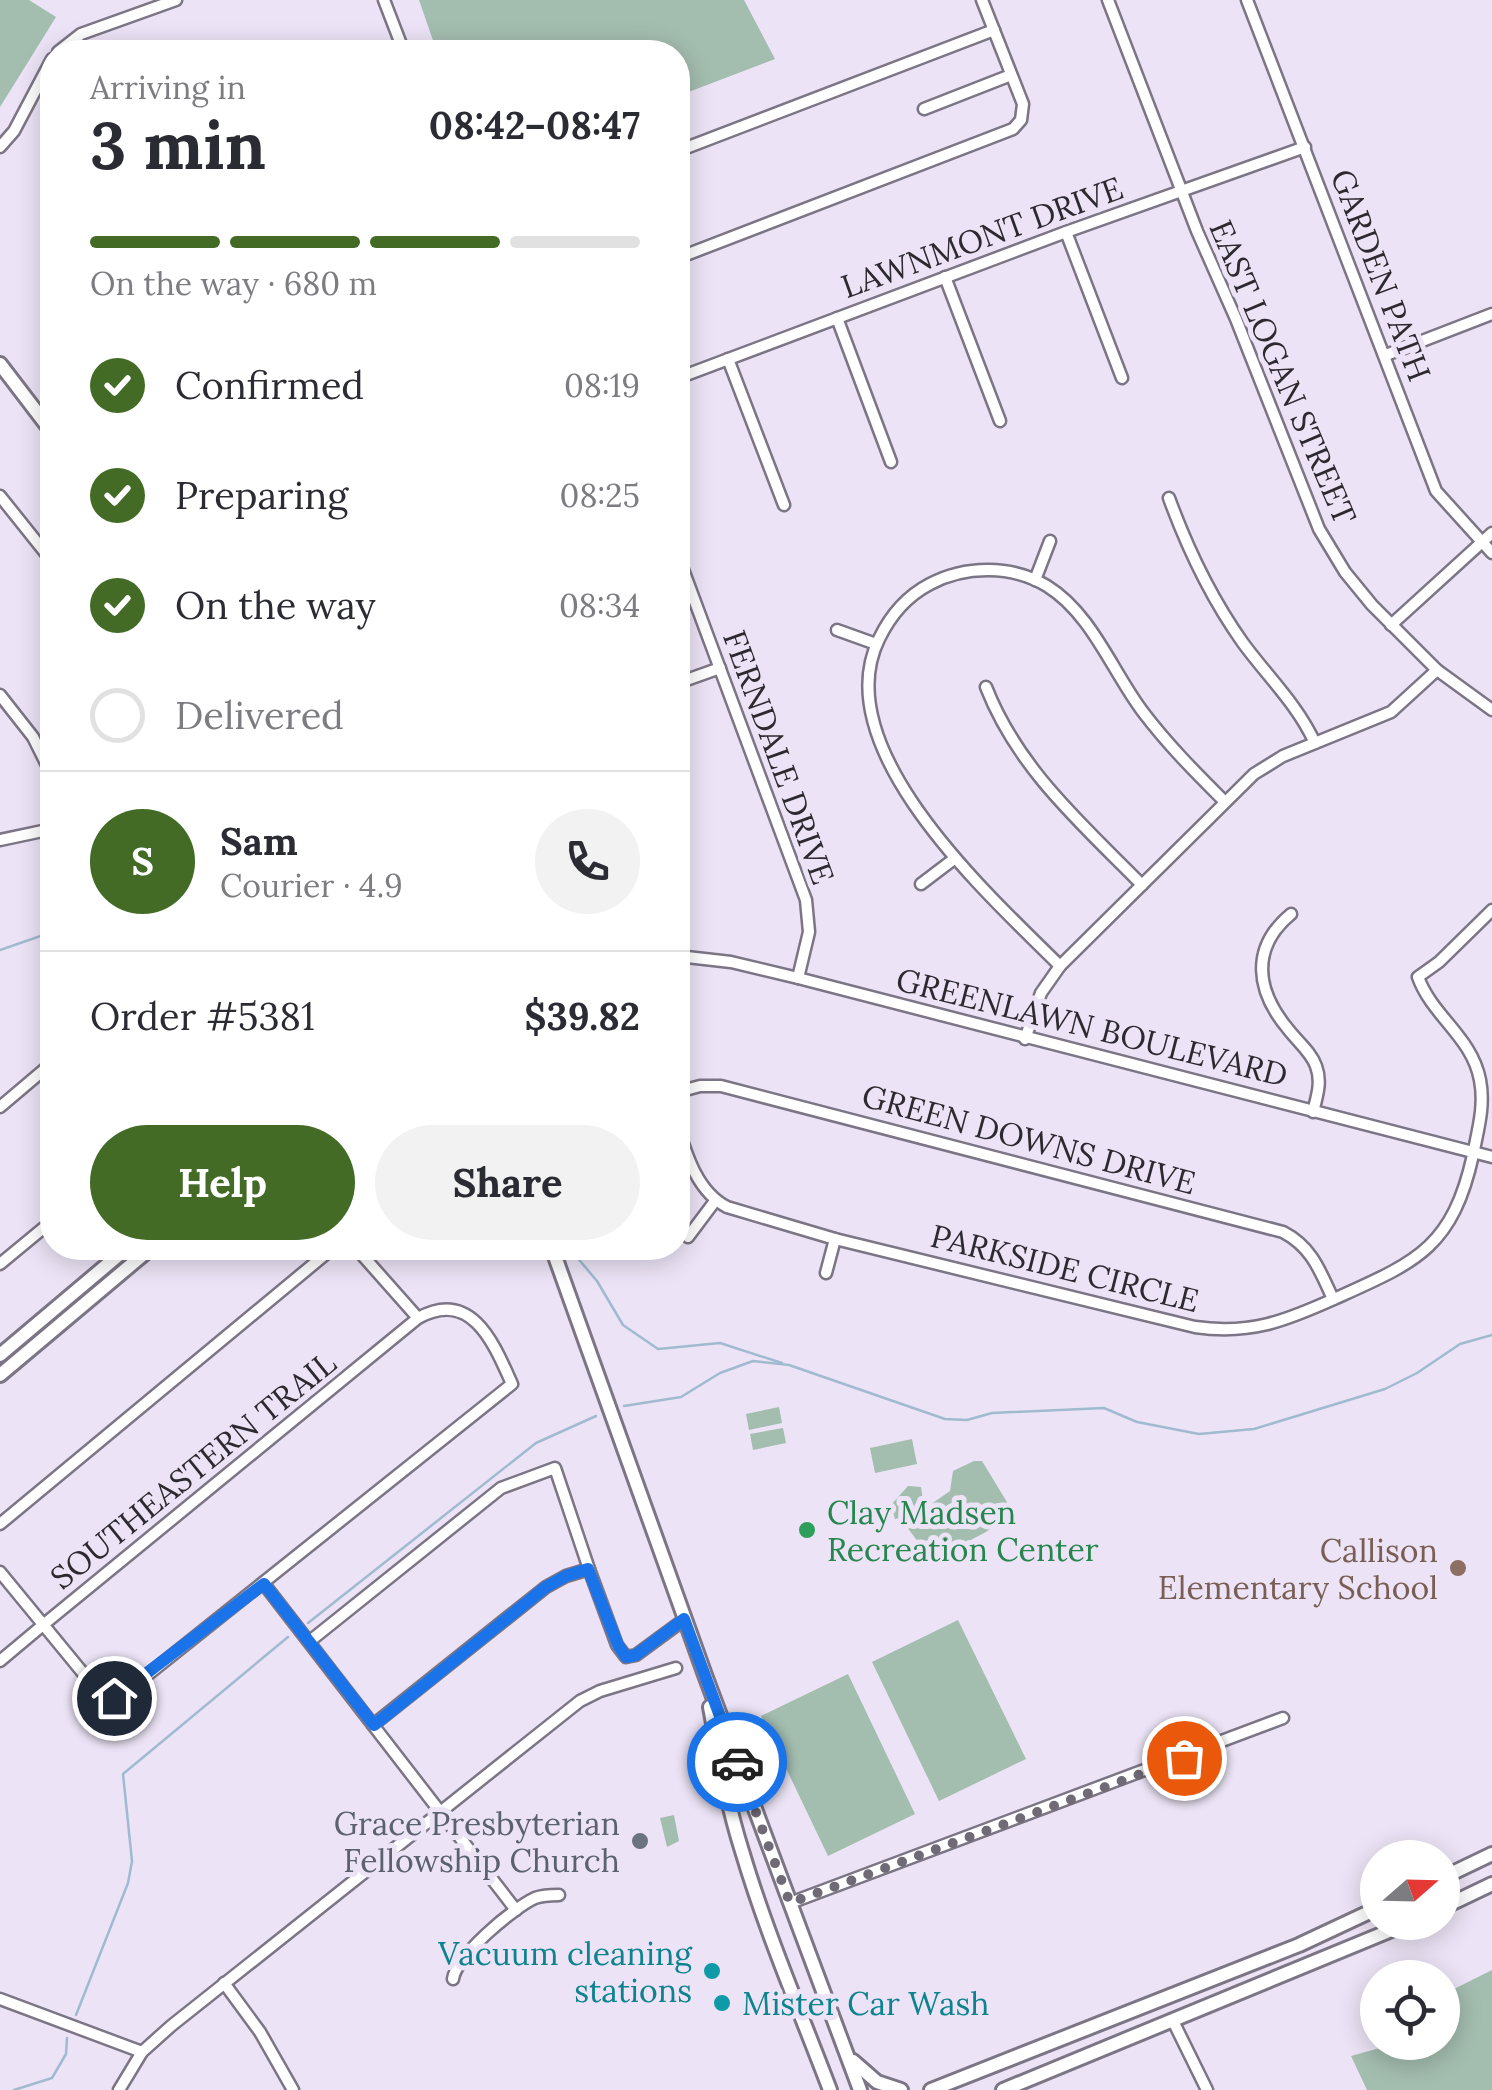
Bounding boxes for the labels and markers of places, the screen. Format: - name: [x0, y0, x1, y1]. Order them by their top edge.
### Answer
- place label: Clay Madsen Recreation Center: [827, 1492, 1099, 1570]
- marker: Clay Madsen Recreation Center: [796, 1519, 818, 1541]
- place label: Callison Elementary School: [1158, 1530, 1438, 1608]
- marker: Callison Elementary School: [1447, 1557, 1469, 1579]
- pin: [72, 1656, 157, 1741]
- pin: [1142, 1716, 1227, 1801]
- place label: Grace Presbyterian Fellowship Church: [334, 1803, 620, 1881]
- marker: Grace Presbyterian Fellowship Church: [629, 1830, 651, 1852]
- place label: Vacuum cleaning stations: [437, 1933, 693, 2011]
- marker: Vacuum cleaning stations: [701, 1960, 723, 1982]
- place label: Mister Car Wash: [742, 1983, 989, 2024]
- marker: Mister Car Wash: [711, 1992, 733, 2014]

